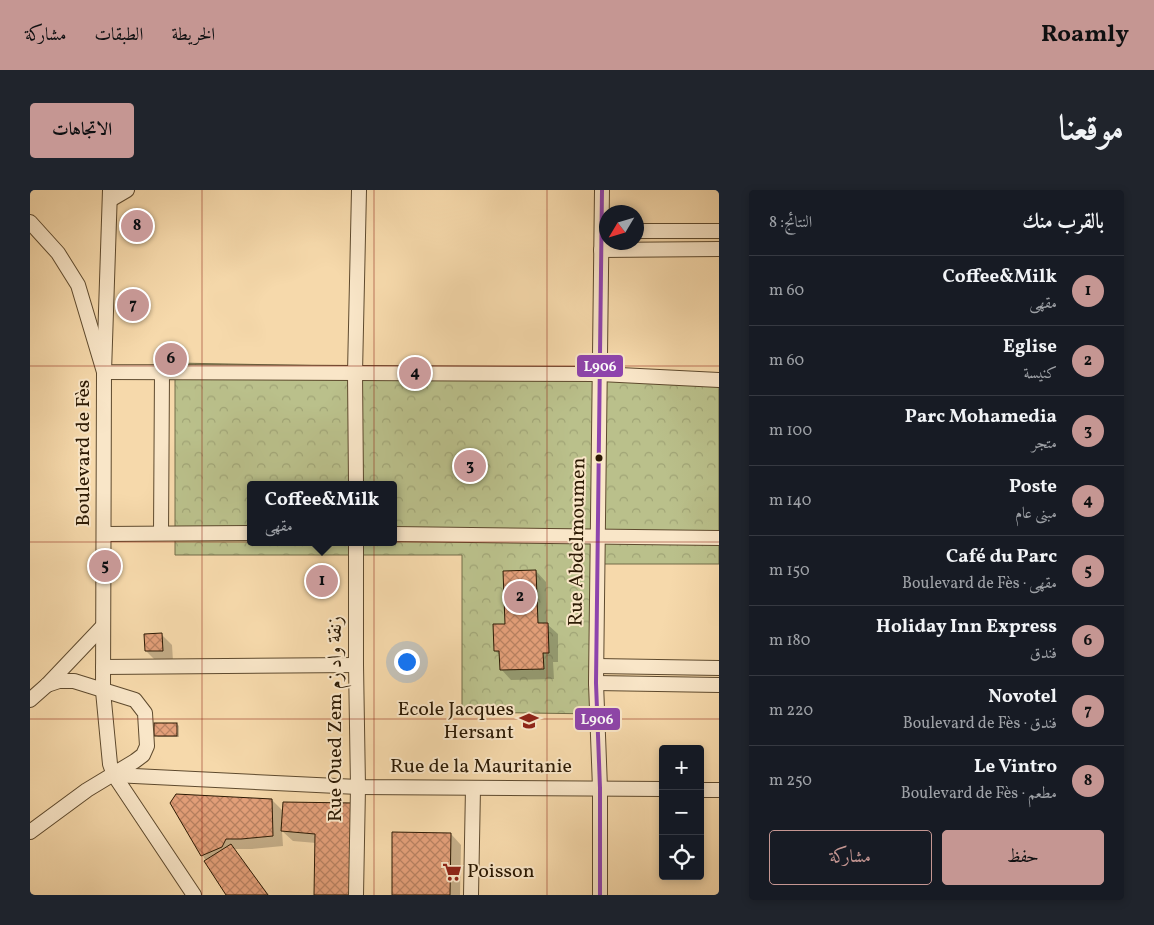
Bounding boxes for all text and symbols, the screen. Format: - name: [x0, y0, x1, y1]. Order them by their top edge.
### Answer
- text: Roamly: [1041, 18, 1129, 52]
- text: مشاركة: [25, 23, 66, 48]
- text: الطبقات: [94, 23, 143, 48]
- text: الخريطة: [171, 23, 215, 48]
- button: الاتجاهات: [30, 103, 134, 158]
- text: موقعنا: [1059, 106, 1124, 154]
- north arrow: [599, 205, 644, 250]
- pin: 8: [121, 207, 153, 245]
- text: بالقرب منك: [1022, 208, 1104, 237]
- text: النتائج: 8: [769, 212, 812, 234]
- text: Coffee&Milk: [943, 264, 1057, 290]
- text: 60 m: [769, 280, 804, 302]
- text: 1: [1085, 280, 1091, 302]
- pin: 7: [117, 286, 149, 324]
- text: مقهى: [1029, 293, 1057, 315]
- text: Eglise: [1003, 334, 1057, 360]
- pin: 6: [155, 340, 187, 378]
- text: 60 m: [769, 350, 804, 372]
- text: 2: [1084, 350, 1092, 372]
- pin: 4: [399, 354, 431, 392]
- line badge: L906: [576, 354, 624, 378]
- text: L906: [584, 358, 617, 377]
- text: كنيسة: [1023, 363, 1057, 385]
- street label: Boulevard de Fès: [70, 380, 98, 526]
- text: Parc Mohamedia: [905, 404, 1057, 430]
- text: 100 m: [769, 420, 812, 442]
- text: 3: [1084, 420, 1092, 442]
- text: متجر: [1032, 433, 1057, 455]
- pin: 3: [454, 447, 486, 485]
- unlabelled marker: [594, 453, 604, 463]
- street label: Rue Abdelmoumen: [563, 457, 593, 627]
- text: Poste: [1009, 474, 1057, 500]
- popup: [247, 481, 397, 546]
- text: Coffee&Milk: [265, 487, 379, 513]
- text: 140 m: [769, 490, 811, 512]
- text: 4: [1083, 490, 1093, 512]
- text: مبنى عام: [1015, 503, 1057, 525]
- text: مقهى: [265, 516, 293, 538]
- text: Café du Parc: [946, 544, 1057, 570]
- pin: 5: [89, 547, 121, 585]
- text: 150 m: [769, 560, 810, 582]
- text: 5: [1084, 560, 1092, 582]
- pin: 1: [306, 562, 338, 600]
- text: مقهى · Boulevard de Fès: [902, 573, 1057, 595]
- pin: 2: [504, 578, 536, 616]
- text: Holiday Inn Express: [876, 614, 1057, 640]
- street label: Rue Oued Zem زنقة واد زم: [322, 616, 352, 822]
- text: 180 m: [769, 630, 810, 652]
- text: 6: [1084, 630, 1092, 652]
- text: فندق: [1030, 643, 1057, 665]
- your location: [394, 649, 420, 675]
- text: Novotel: [988, 684, 1057, 710]
- place label: Ecole Jacques Hersant: [397, 696, 514, 747]
- text: 220 m: [769, 700, 813, 722]
- text: 7: [1084, 700, 1092, 722]
- line badge: L906: [574, 707, 621, 731]
- school or university icon: Ecole Jacques Hersant: [518, 710, 540, 732]
- text: L906: [581, 711, 614, 730]
- text: فندق · Boulevard de Fès: [903, 713, 1057, 735]
- map controls: [659, 745, 704, 880]
- button: +: [659, 745, 704, 790]
- street label: Rue de la Mauritanie: [390, 753, 572, 781]
- text: Le Vintro: [974, 754, 1057, 780]
- text: 250 m: [769, 770, 812, 792]
- text: 8: [1084, 770, 1092, 792]
- text: مطعم · Boulevard de Fès: [901, 783, 1057, 805]
- button: −: [659, 790, 704, 835]
- button: مشاركة: [769, 830, 932, 885]
- button: حفظ: [942, 830, 1104, 885]
- button: locate: [659, 835, 704, 880]
- place label: Poisson: [467, 858, 535, 886]
- supermarket icon: Poisson: [441, 861, 463, 883]

